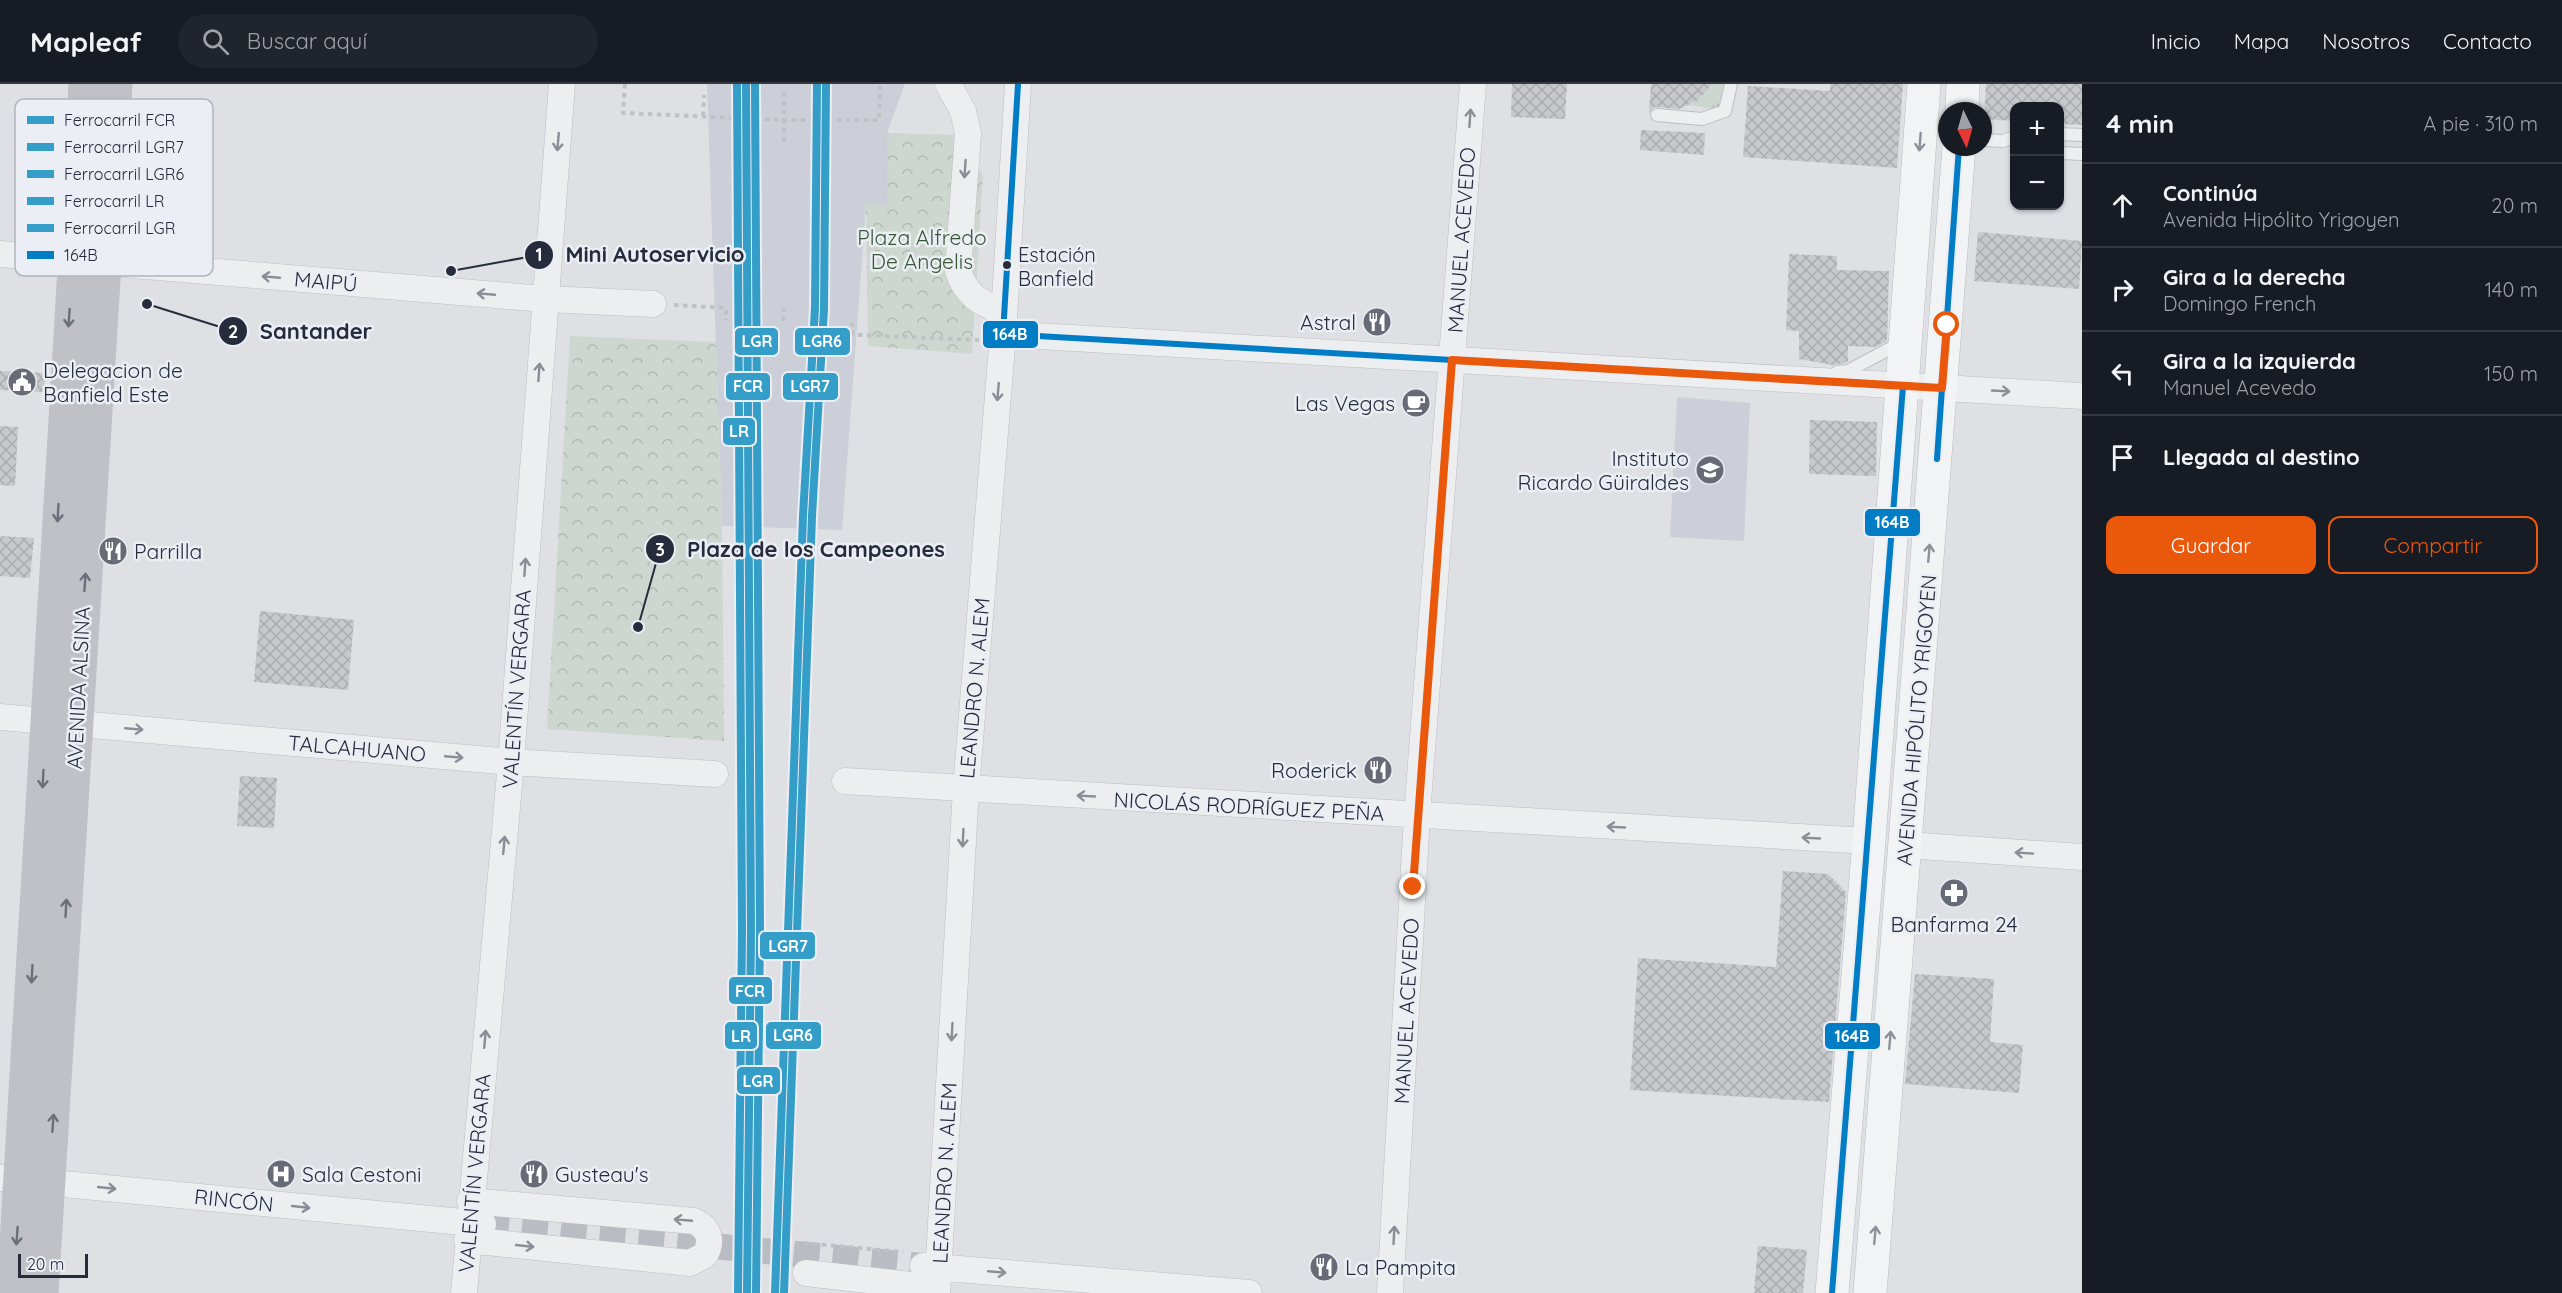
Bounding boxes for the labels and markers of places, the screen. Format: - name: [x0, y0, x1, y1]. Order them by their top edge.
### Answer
- callout: Mini Autoservicio: [524, 235, 757, 275]
- place label: Estación Banfield: [1018, 242, 1096, 291]
- marker: Estación Banfield: [1001, 259, 1013, 271]
- restaurant icon: Astral: [1361, 306, 1393, 338]
- place label: Astral: [1300, 309, 1356, 335]
- callout: Santander: [218, 311, 384, 351]
- place label: Delegacion de Banfield Este: [43, 357, 183, 407]
- public building icon: Delegacion de Banfield Este: [6, 366, 38, 398]
- cafe icon: Las Vegas: [1400, 387, 1432, 419]
- place label: Las Vegas: [1295, 390, 1395, 416]
- place label: Instituto Ricardo Güiraldes: [1517, 445, 1689, 495]
- school or university icon: Instituto Ricardo Güiraldes: [1694, 454, 1726, 486]
- callout: Plaza de los Campeones: [645, 529, 956, 569]
- restaurant icon: Parrilla: [97, 535, 129, 567]
- place label: Parrilla: [134, 538, 202, 564]
- restaurant icon: Roderick: [1362, 754, 1394, 786]
- place label: Roderick: [1271, 757, 1357, 783]
- pharmacy icon: Banfarma 24: [1938, 877, 1970, 909]
- place label: Banfarma 24: [1891, 911, 2017, 937]
- hospital icon: Sala Cestoni: [265, 1158, 297, 1190]
- restaurant icon: Gusteau's: [518, 1158, 550, 1190]
- place label: Sala Cestoni: [302, 1161, 422, 1187]
- place label: Gusteau's: [555, 1161, 649, 1187]
- restaurant icon: La Pampita: [1308, 1251, 1340, 1283]
- place label: La Pampita: [1345, 1254, 1456, 1280]

